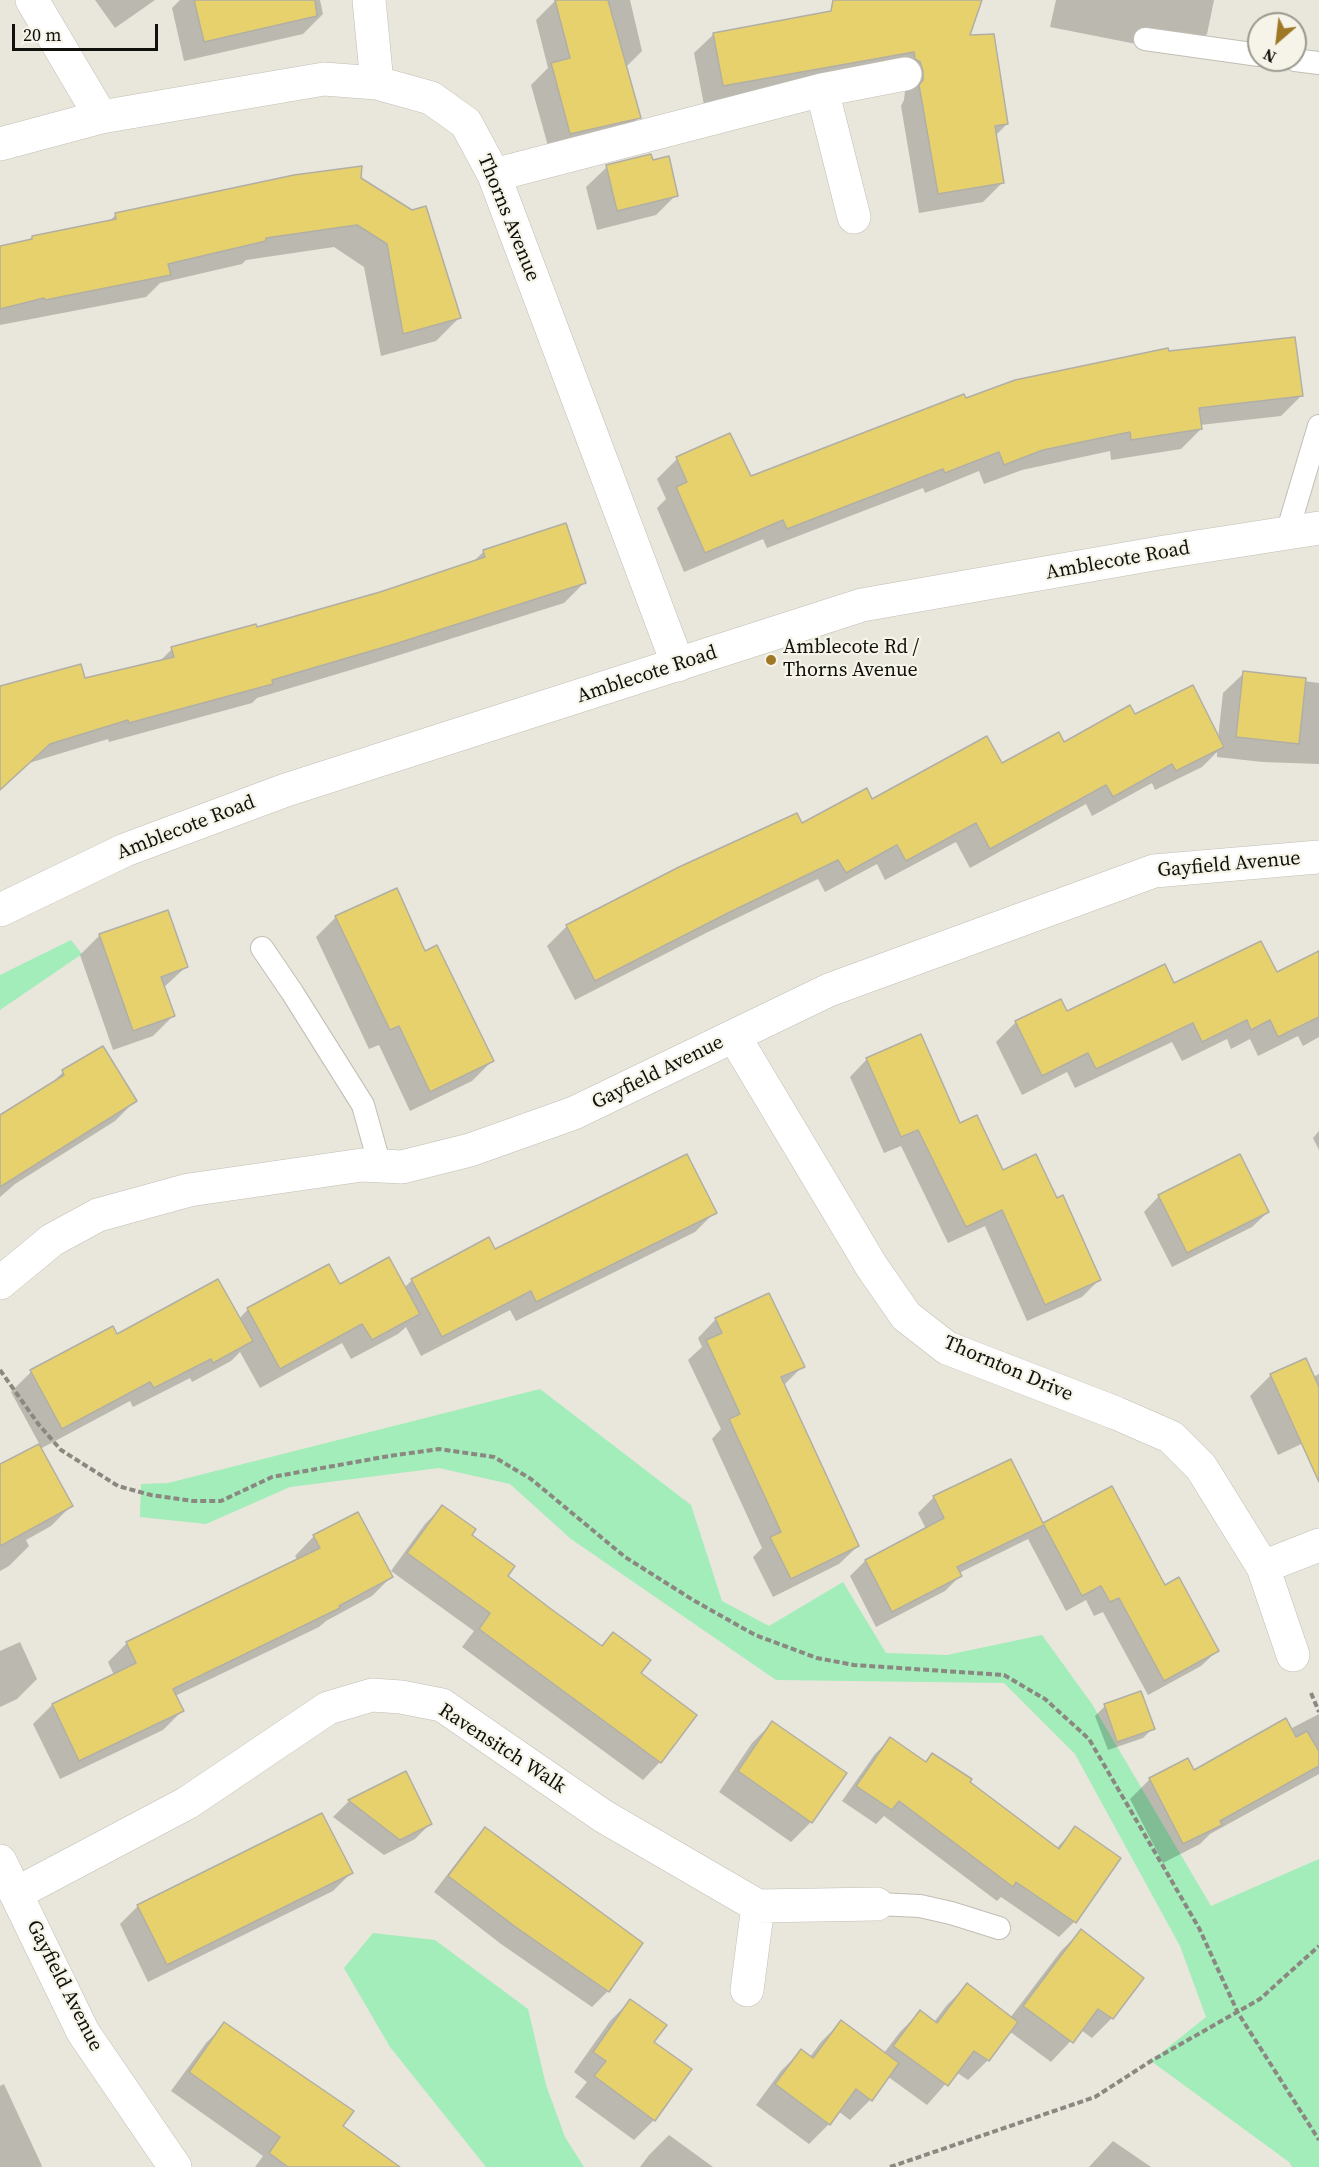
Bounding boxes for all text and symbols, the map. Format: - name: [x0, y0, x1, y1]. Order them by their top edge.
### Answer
- scale bar: [15, 12, 160, 50]
- north arrow: [1247, 12, 1307, 72]
- text: 20 m: [23, 22, 61, 47]
- text: N: [1259, 44, 1280, 69]
- street label: Thorns Avenue: [472, 151, 544, 285]
- street label: Amblecote Road: [1044, 537, 1192, 585]
- place label: Amblecote Rd / Thorns Avenue: [783, 636, 919, 683]
- street label: Amblecote Road: [574, 641, 720, 709]
- marker: Amblecote Rd / Thorns Avenue: [764, 653, 778, 667]
- street label: Amblecote Road: [114, 791, 258, 865]
- street label: Gayfield Avenue: [1156, 847, 1302, 883]
- street label: Gayfield Avenue: [588, 1031, 728, 1115]
- street label: Thornton Drive: [940, 1331, 1076, 1407]
- street label: Ravensitch Walk: [434, 1699, 570, 1799]
- street label: Gayfield Avenue: [21, 1917, 107, 2055]

